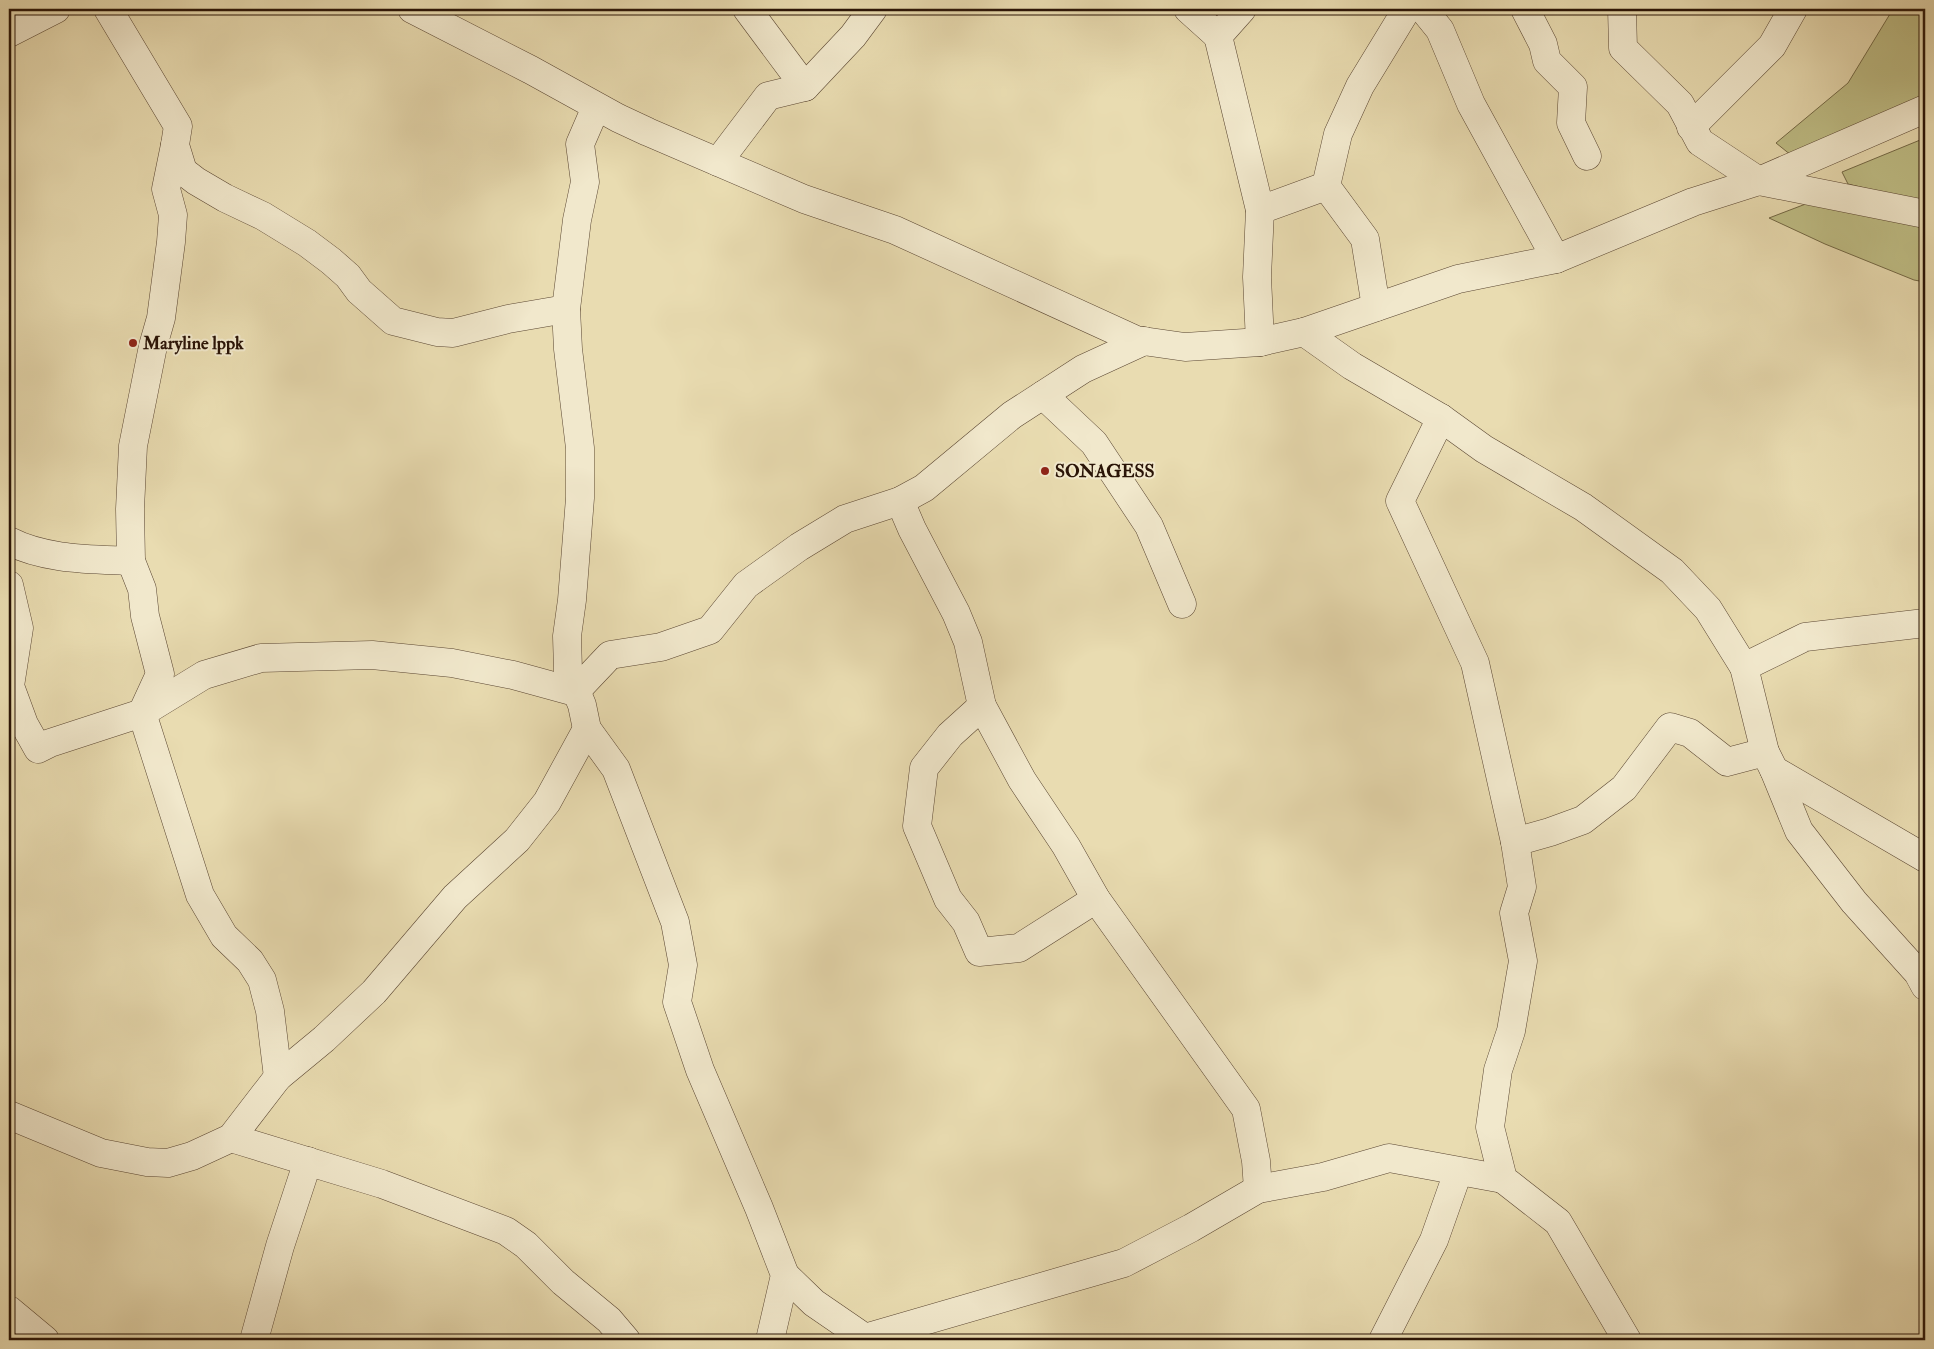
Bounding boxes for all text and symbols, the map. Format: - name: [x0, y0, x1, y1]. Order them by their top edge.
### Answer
- place label: Maryline lppk: [142, 332, 244, 355]
- marker: Maryline lppk: [127, 337, 139, 349]
- place label: SONAGESS: [1055, 460, 1154, 483]
- marker: SONAGESS: [1039, 465, 1051, 477]

